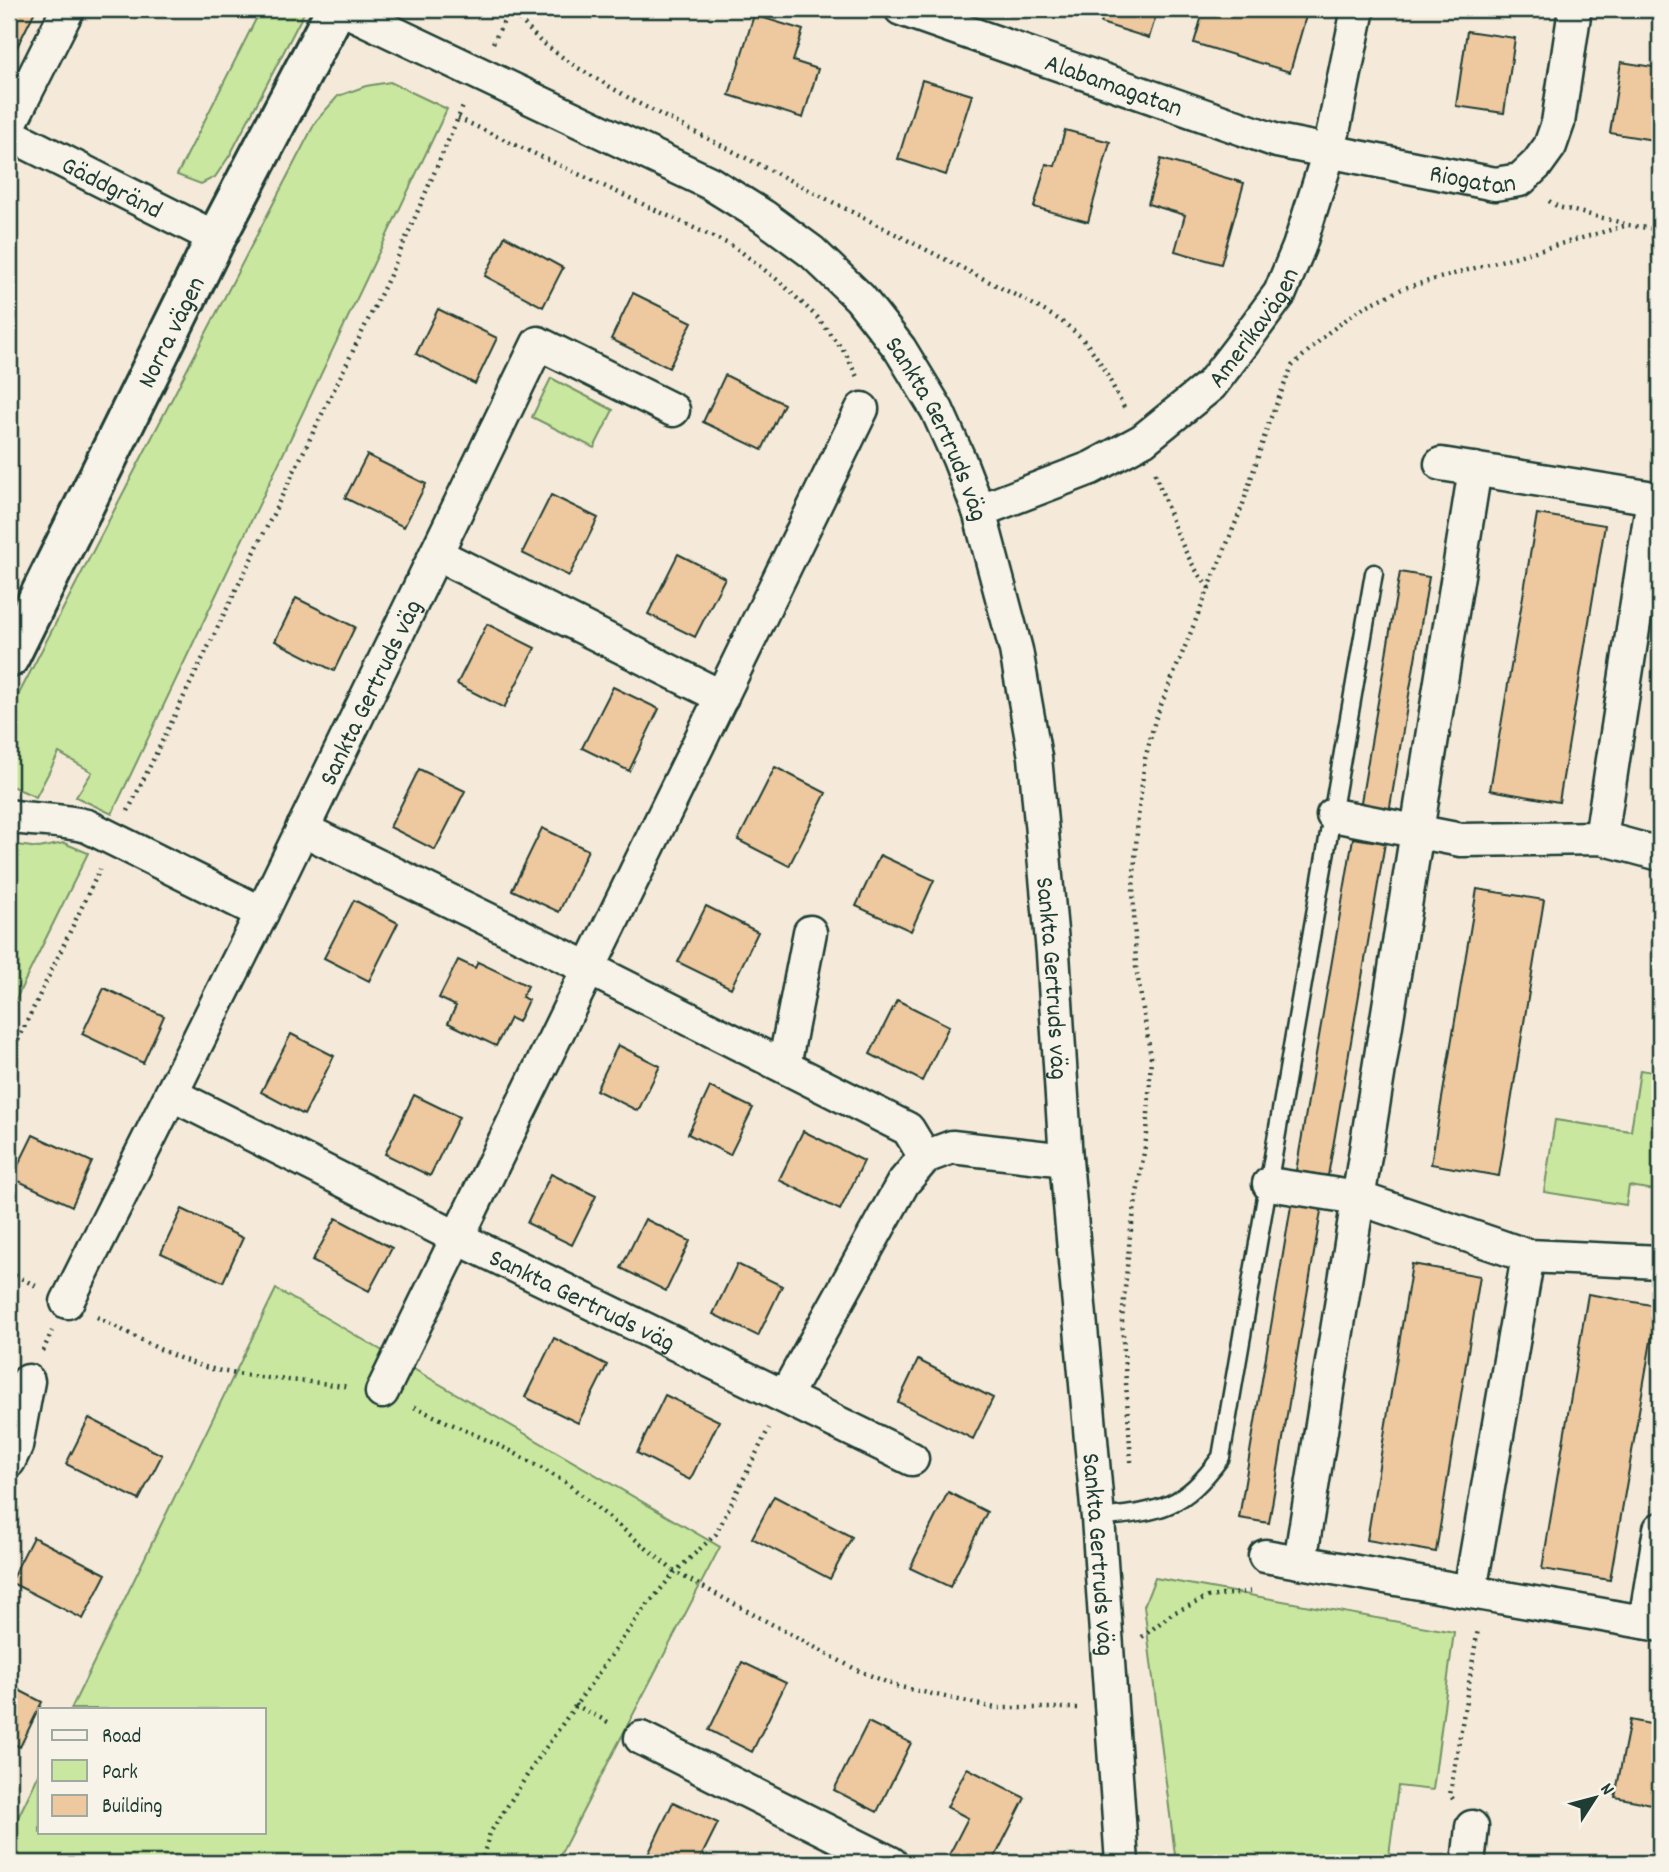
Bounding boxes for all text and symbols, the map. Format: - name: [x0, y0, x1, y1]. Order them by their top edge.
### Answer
- street label: Alabamagatan: [1039, 46, 1187, 128]
- street label: Gäddgränd: [54, 148, 168, 230]
- street label: Riogatan: [1426, 157, 1519, 206]
- street label: Amerikavägen: [1200, 263, 1310, 397]
- street label: Norra vägen: [130, 271, 216, 395]
- street label: Sankta Gertruds väg: [874, 329, 996, 525]
- street label: Sankta Gertruds väg: [311, 594, 433, 793]
- street label: Sankta Gertruds väg: [1024, 876, 1076, 1081]
- street label: Sankta Gertruds väg: [482, 1241, 681, 1363]
- street label: Sankta Gertruds väg: [1070, 1452, 1123, 1657]
- legend: [38, 1708, 266, 1834]
- text: Road: [102, 1723, 141, 1753]
- text: Park: [102, 1759, 138, 1789]
- north arrow: [1560, 1764, 1630, 1834]
- text: N: [1592, 1778, 1620, 1802]
- text: Building: [102, 1793, 162, 1823]

